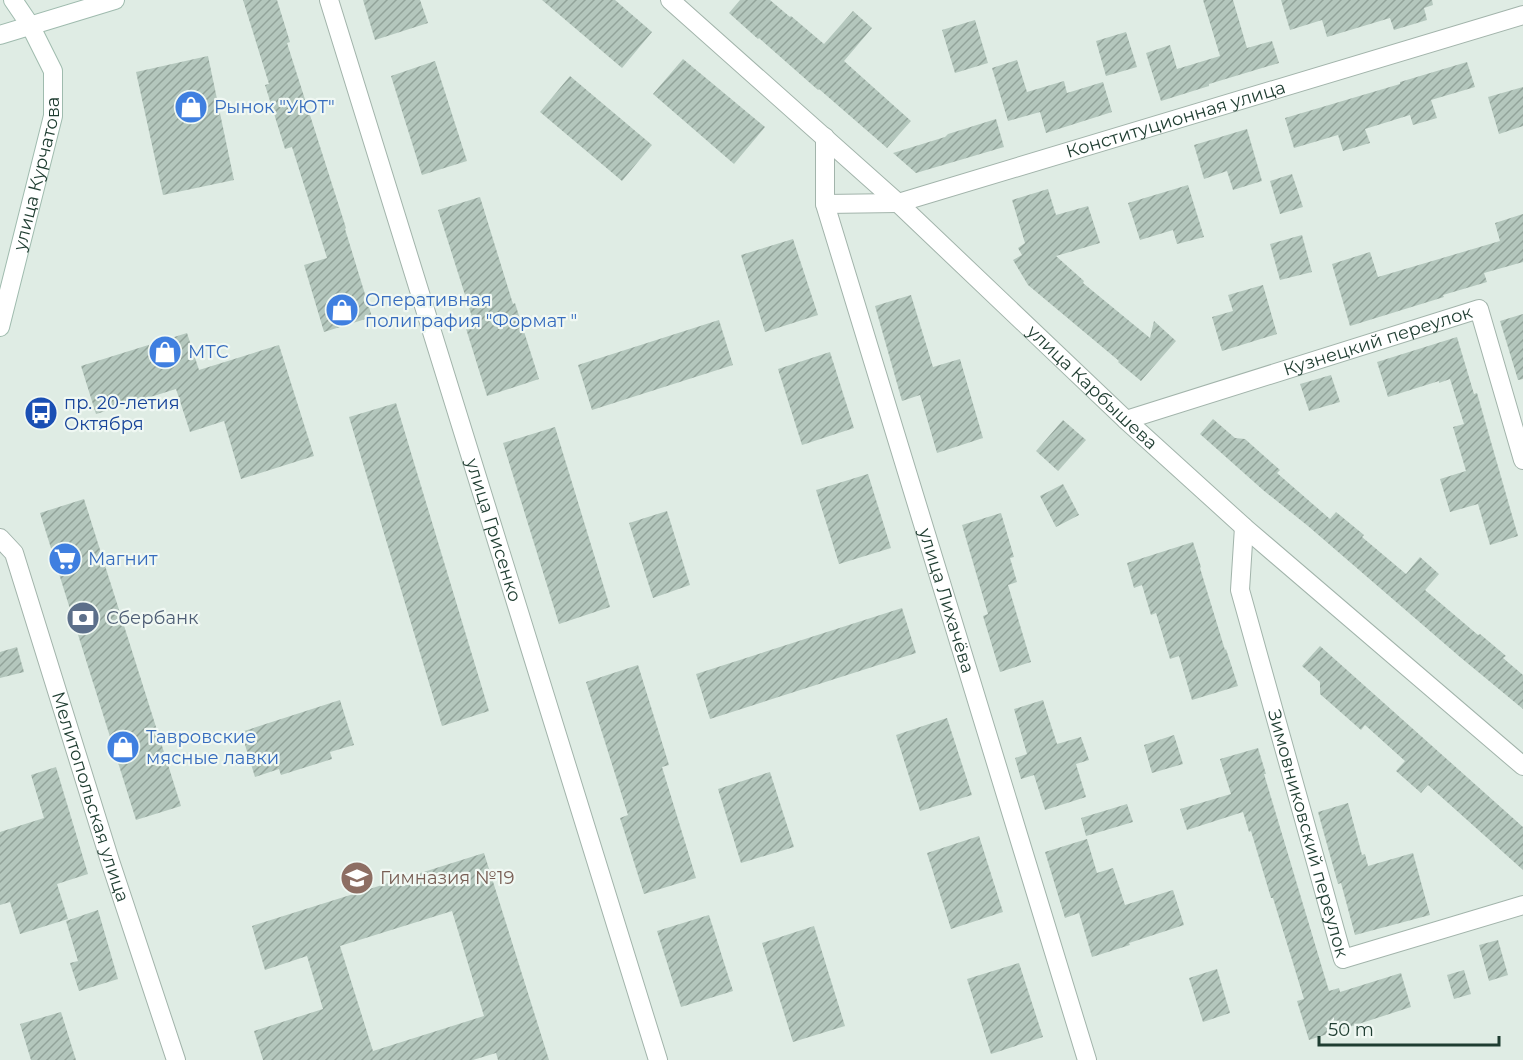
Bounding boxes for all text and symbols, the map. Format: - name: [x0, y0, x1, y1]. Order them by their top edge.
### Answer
- street label: Конституционная улица: [1063, 76, 1288, 163]
- shop icon: Рынок "УЮТ": [173, 89, 209, 125]
- place label: Рынок "УЮТ": [214, 96, 335, 118]
- street label: улица Курчатова: [8, 97, 64, 254]
- place label: Оперативная полиграфия "Формат ": [365, 289, 577, 332]
- shop icon: Оперативная полиграфия "Формат ": [324, 292, 360, 328]
- street label: Кузнецкий переулок: [1281, 301, 1476, 381]
- street label: улица Карбышева: [1022, 320, 1162, 454]
- shop icon: МТС: [147, 334, 183, 370]
- place label: МТС: [188, 341, 229, 363]
- place label: пр. 20-летия Октября: [64, 392, 180, 435]
- bus stop icon: пр. 20-летия Октября: [23, 395, 59, 431]
- street label: улица Грисенко: [461, 455, 526, 604]
- street label: улица Лихачёва: [914, 525, 979, 676]
- supermarket icon: Магнит: [47, 541, 83, 577]
- place label: Магнит: [88, 548, 158, 570]
- bank icon: Сбербанк: [65, 600, 101, 636]
- place label: Сбербанк: [106, 607, 199, 629]
- street label: Мелитопольская улица: [47, 689, 134, 905]
- street label: Зимовниковский переулок: [1263, 707, 1353, 961]
- place label: Тавровские мясные лавки: [146, 726, 279, 769]
- shop icon: Тавровские мясные лавки: [105, 729, 141, 765]
- school or university icon: Гимназия №19: [339, 860, 375, 896]
- place label: Гимназия №19: [380, 867, 515, 889]
- scale bar: [1319, 1009, 1499, 1047]
- text: 50 m: [1328, 1019, 1374, 1041]

